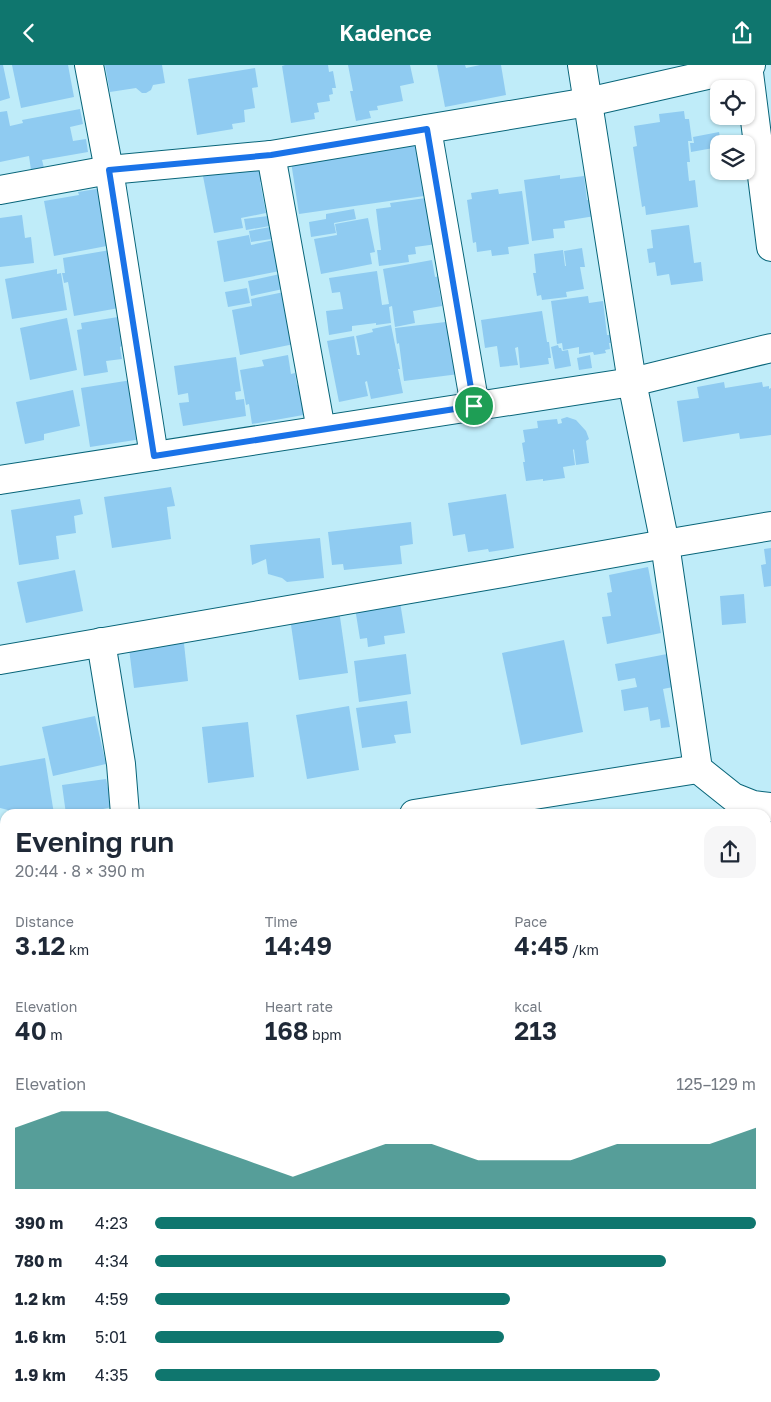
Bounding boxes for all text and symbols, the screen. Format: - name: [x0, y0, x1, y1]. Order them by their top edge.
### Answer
- icon: back: [15, 19, 43, 47]
- text: Kadence: [339, 19, 432, 46]
- icon: share: [728, 19, 756, 47]
- map controls: [710, 80, 755, 180]
- button: locate: [710, 80, 755, 125]
- button: layers: [710, 135, 755, 180]
- pin: [453, 385, 495, 427]
- icon: arrive: [460, 392, 488, 420]
- text: Evening run: [15, 825, 174, 858]
- button: share: [704, 826, 756, 878]
- text: 20:44 · 8 × 390 m: [15, 861, 145, 881]
- text: Distance: [15, 913, 74, 930]
- text: Time: [265, 913, 298, 930]
- text: Pace: [514, 913, 547, 930]
- text: 3.12: [15, 930, 65, 961]
- text: 14:49: [265, 930, 332, 961]
- text: 4:45: [514, 930, 568, 961]
- text: km: [65, 941, 89, 958]
- text: /km: [568, 941, 599, 958]
- text: Elevation: [15, 998, 77, 1015]
- text: Heart rate: [265, 998, 333, 1015]
- text: kcal: [514, 998, 542, 1015]
- text: 40: [15, 1015, 47, 1046]
- text: 168: [265, 1015, 309, 1046]
- text: 213: [514, 1015, 557, 1046]
- text: m: [47, 1026, 63, 1043]
- text: bpm: [309, 1026, 342, 1043]
- text: Elevation: [15, 1074, 86, 1094]
- text: 125–129 m: [676, 1074, 756, 1094]
- text: 390 m: [15, 1213, 63, 1233]
- text: 4:23: [95, 1213, 128, 1233]
- text: 780 m: [15, 1251, 62, 1271]
- text: 4:34: [95, 1251, 129, 1271]
- text: 1.2 km: [15, 1289, 65, 1309]
- text: 4:59: [95, 1289, 129, 1309]
- text: 1.6 km: [15, 1327, 66, 1347]
- text: 5:01: [95, 1327, 127, 1347]
- text: 1.9 km: [15, 1365, 66, 1385]
- text: 4:35: [95, 1365, 128, 1385]

